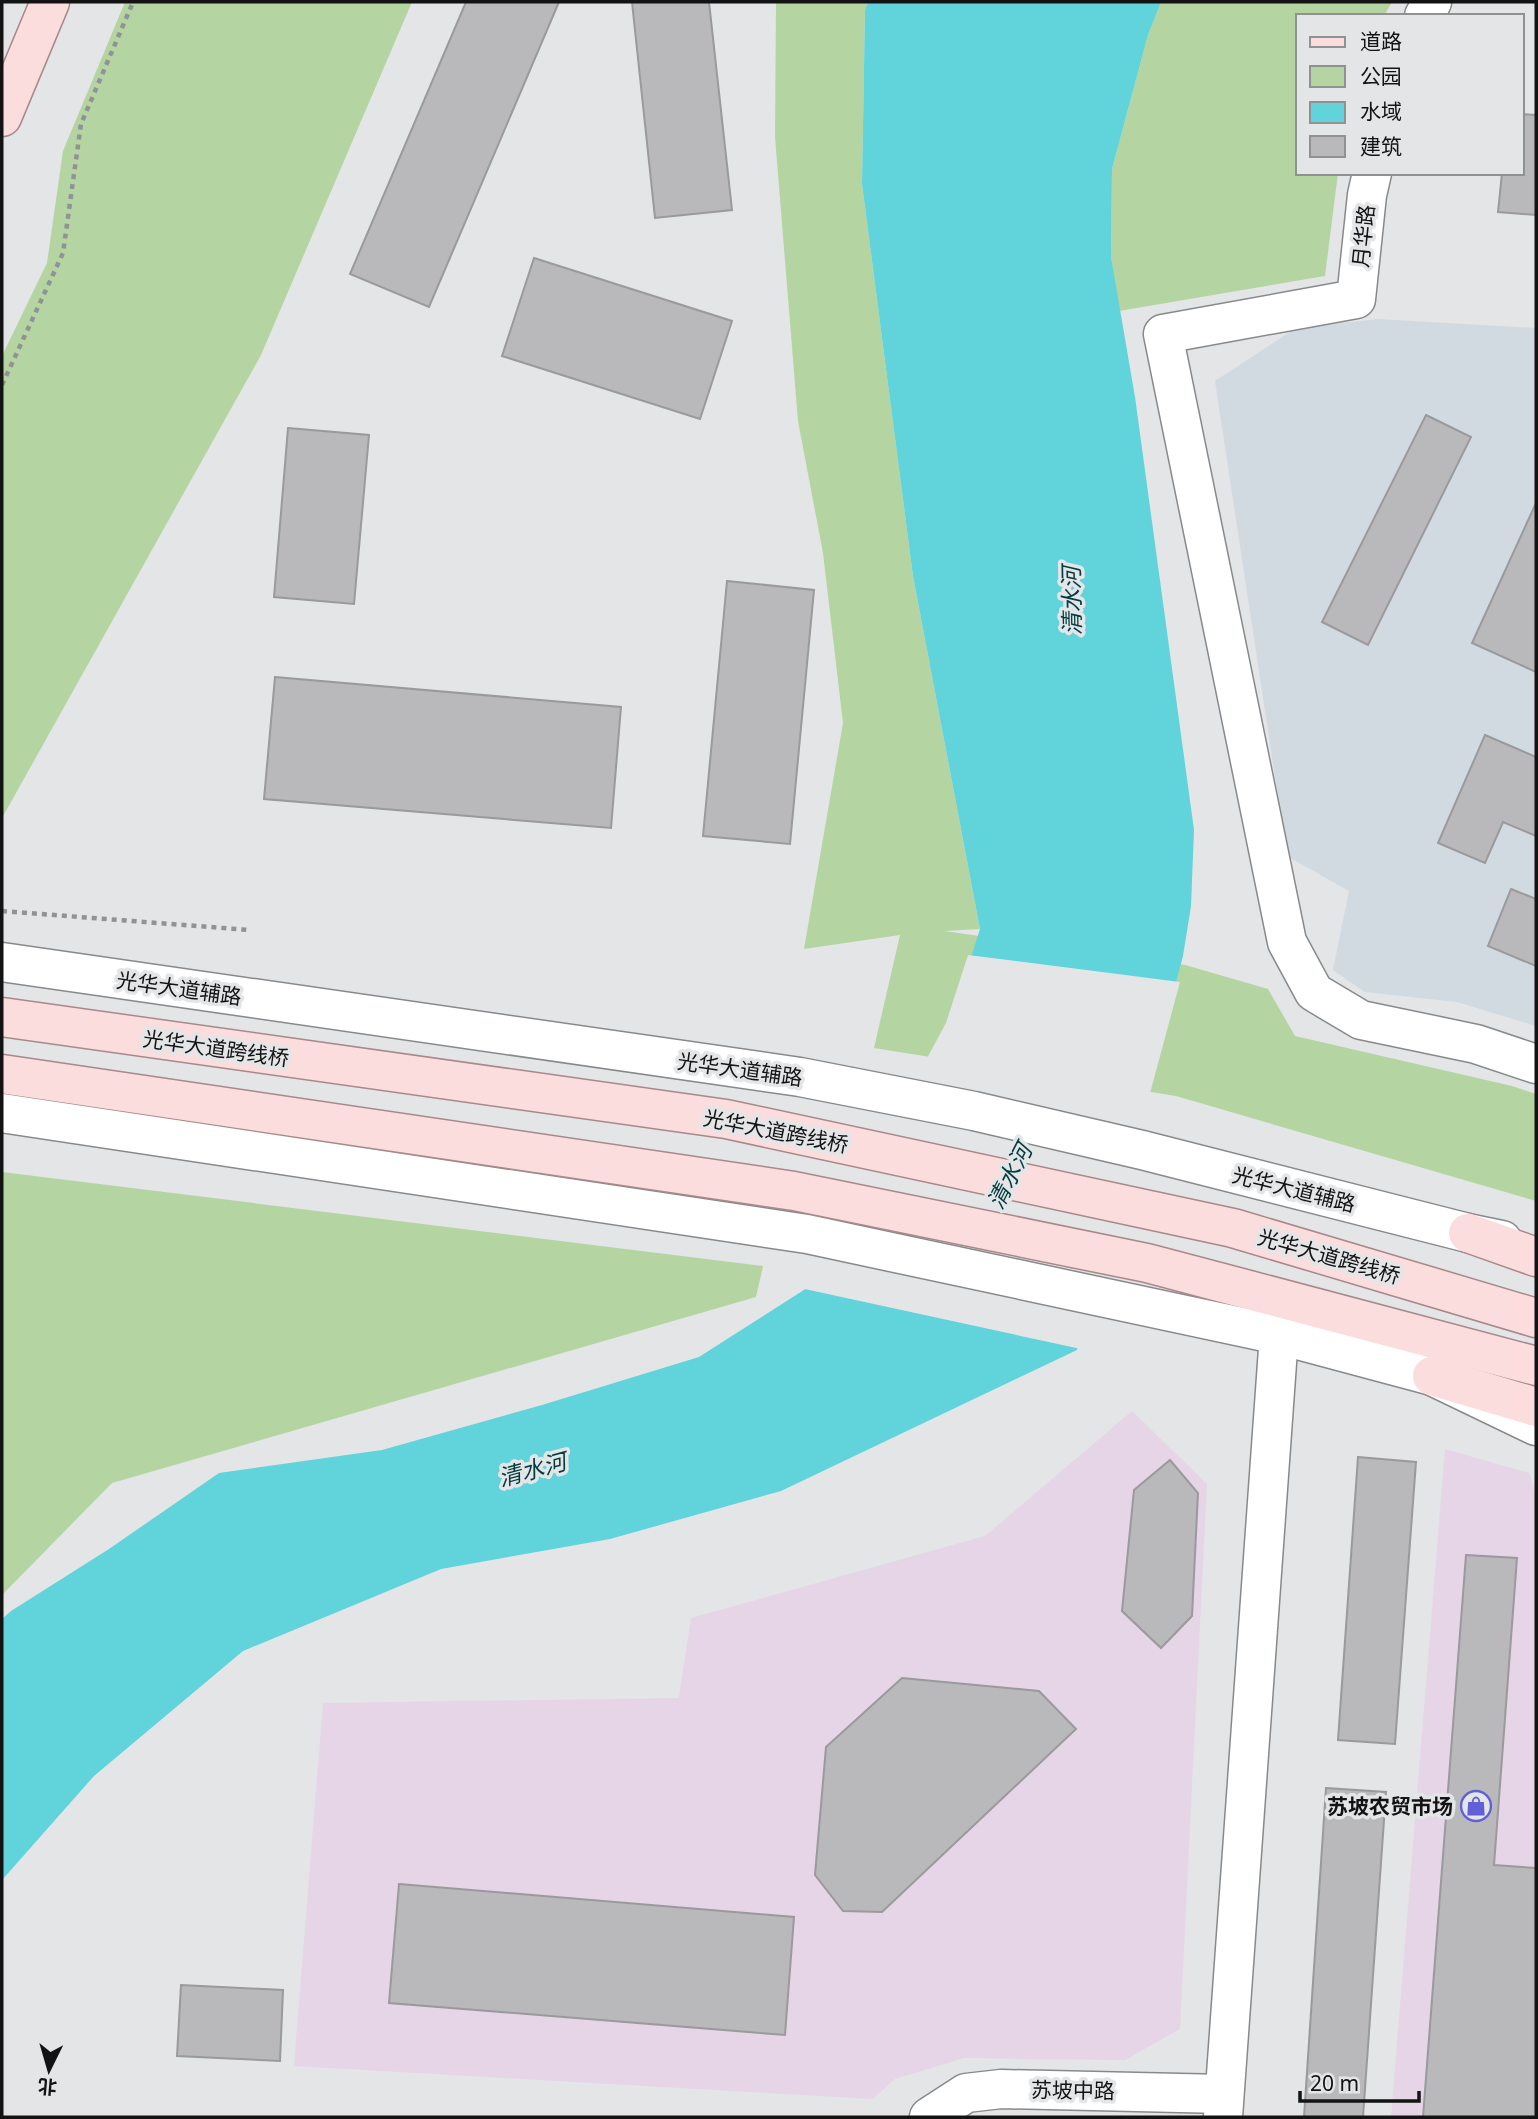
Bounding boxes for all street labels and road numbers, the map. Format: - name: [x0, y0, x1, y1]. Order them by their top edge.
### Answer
- street label: 月华路: [1346, 203, 1380, 269]
- street label: 光华大道辅路: [115, 965, 243, 1011]
- street label: 光华大道跨线桥: [141, 1024, 291, 1072]
- street label: 光华大道辅路: [676, 1046, 804, 1092]
- street label: 光华大道跨线桥: [701, 1103, 851, 1159]
- street label: 光华大道辅路: [1229, 1160, 1359, 1218]
- street label: 光华大道跨线桥: [1254, 1222, 1404, 1290]
- street label: 苏坡中路: [1031, 2075, 1115, 2105]

